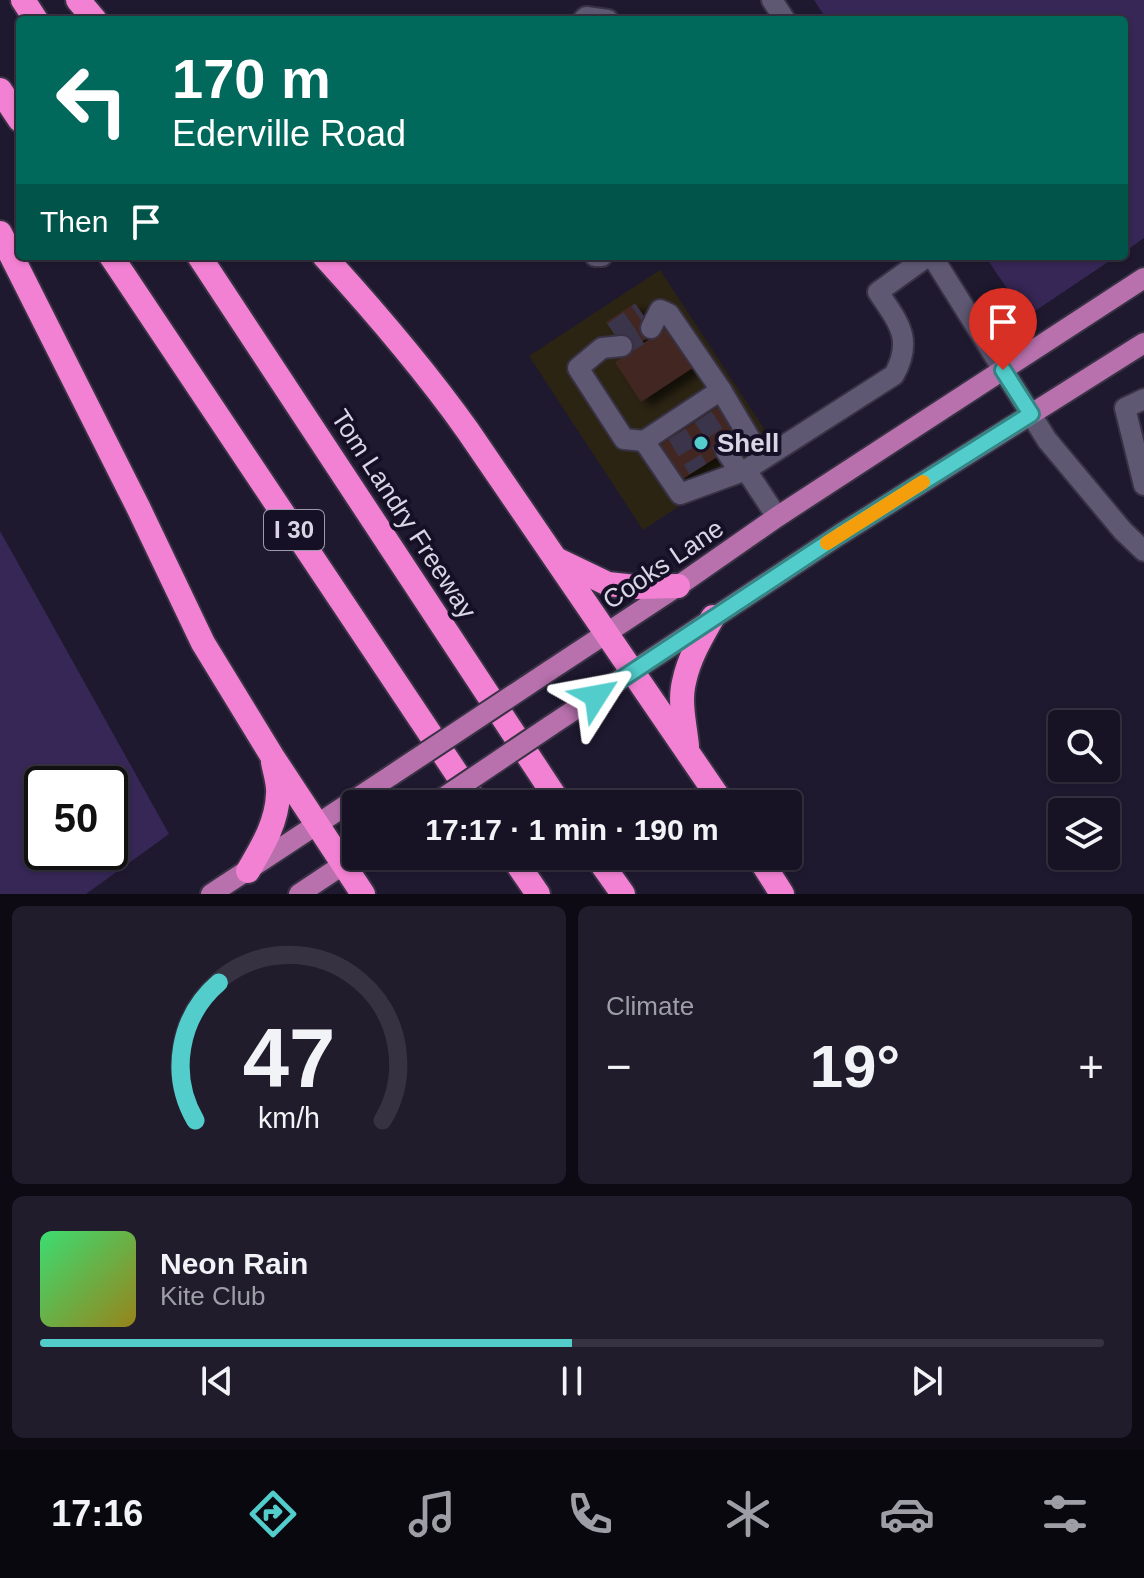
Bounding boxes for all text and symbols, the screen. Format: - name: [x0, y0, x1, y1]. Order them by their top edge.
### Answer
- text: 170 m: [172, 47, 331, 110]
- icon: left: [40, 48, 144, 152]
- text: Ederville Road: [172, 113, 406, 154]
- icon: arrive: [124, 200, 168, 244]
- text: Then: [40, 205, 108, 238]
- pin: [969, 288, 1037, 370]
- icon: arrive: [981, 300, 1025, 344]
- street label: Tom Landry Freeway: [325, 404, 483, 624]
- place label: Shell: [717, 428, 779, 458]
- marker: Shell: [692, 434, 710, 452]
- road number: I 30: [264, 510, 324, 550]
- street label: Cooks Lane: [597, 513, 729, 615]
- position arrow: [554, 654, 638, 738]
- map controls: [1048, 710, 1120, 870]
- button: search: [1048, 710, 1120, 782]
- speed limit sign: 50: [24, 766, 128, 870]
- button: layers: [1048, 798, 1120, 870]
- text: 17:17 · 1 min · 190 m: [425, 813, 719, 846]
- text: Climate: [606, 991, 694, 1021]
- text: 47: [243, 1012, 335, 1105]
- text: 19°: [810, 1033, 900, 1100]
- text: −: [606, 1042, 632, 1091]
- text: +: [1078, 1042, 1104, 1091]
- text: km/h: [258, 1102, 320, 1134]
- text: Neon Rain: [160, 1247, 308, 1280]
- text: Kite Club: [160, 1281, 266, 1311]
- icon: previous: [195, 1359, 239, 1403]
- icon: pause: [550, 1359, 594, 1403]
- icon: next: [905, 1359, 949, 1403]
- icon: directions: [245, 1486, 301, 1542]
- icon: music: [404, 1486, 460, 1542]
- icon: phone: [562, 1486, 618, 1542]
- icon: climate: [720, 1486, 776, 1542]
- icon: car: [879, 1486, 935, 1542]
- icon: filters: [1037, 1486, 1093, 1542]
- text: 17:16: [51, 1493, 143, 1534]

